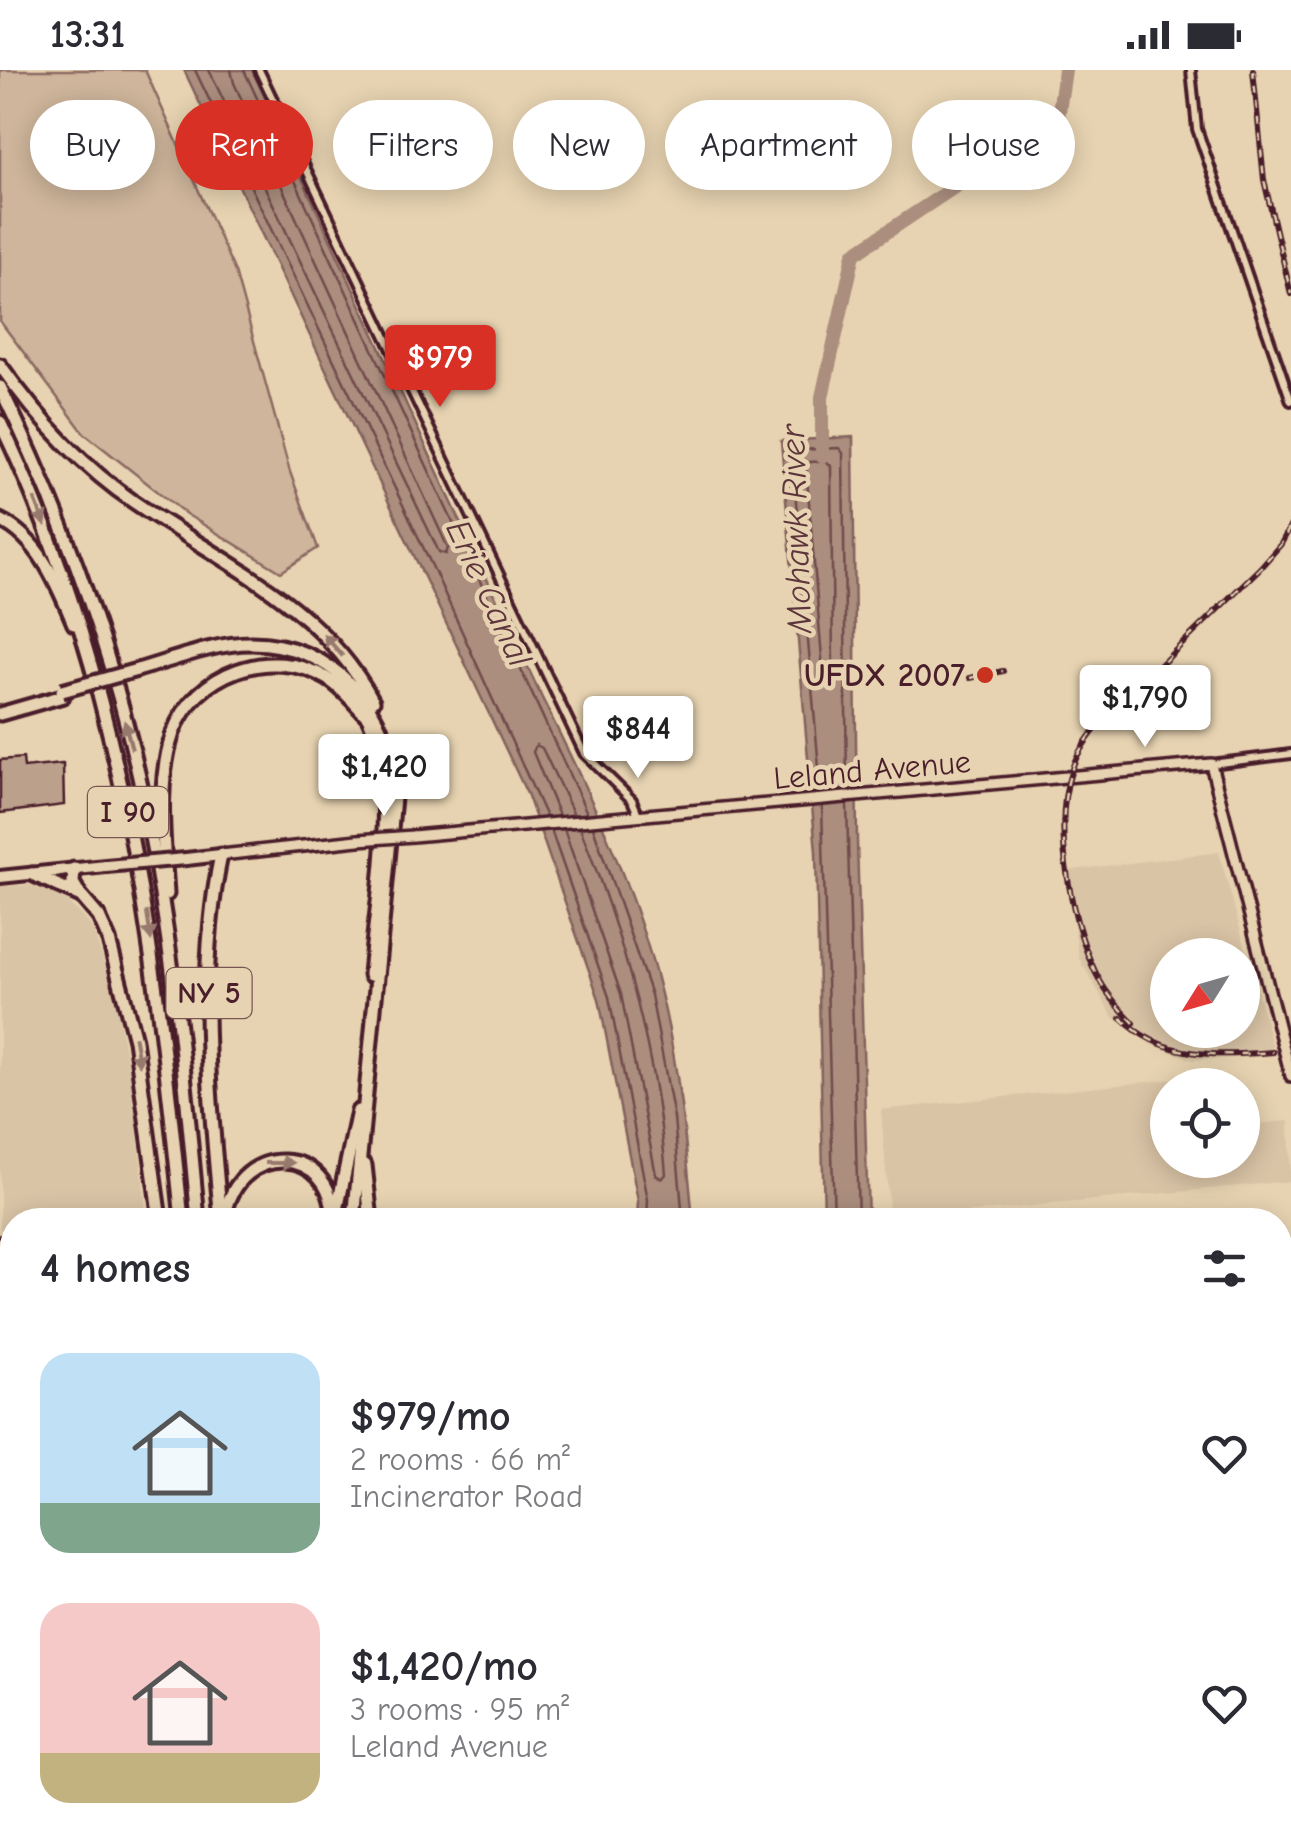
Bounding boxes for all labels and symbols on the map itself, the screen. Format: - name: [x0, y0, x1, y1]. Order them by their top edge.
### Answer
- pin: $979: [381, 325, 499, 410]
- water label: Mohawk River: [772, 422, 820, 635]
- one-way arrow: [32, 497, 48, 527]
- water label: Erie Canal: [437, 513, 541, 674]
- one-way arrow: [323, 633, 345, 658]
- place label: UFDX 2007: [804, 657, 966, 694]
- marker: UFDX 2007: [974, 664, 996, 686]
- pin: $1,790: [1064, 665, 1226, 750]
- pin: $844: [579, 696, 697, 781]
- one-way arrow: [119, 719, 135, 750]
- pin: $1,420: [303, 734, 465, 819]
- street label: Leland Avenue: [772, 743, 972, 797]
- road number: I 90: [88, 787, 168, 837]
- one-way arrow: [142, 911, 157, 943]
- north arrow: [1150, 938, 1260, 1048]
- road number: NY 5: [166, 968, 252, 1018]
- one-way arrow: [130, 1035, 145, 1067]
- one-way arrow: [265, 1155, 296, 1171]

